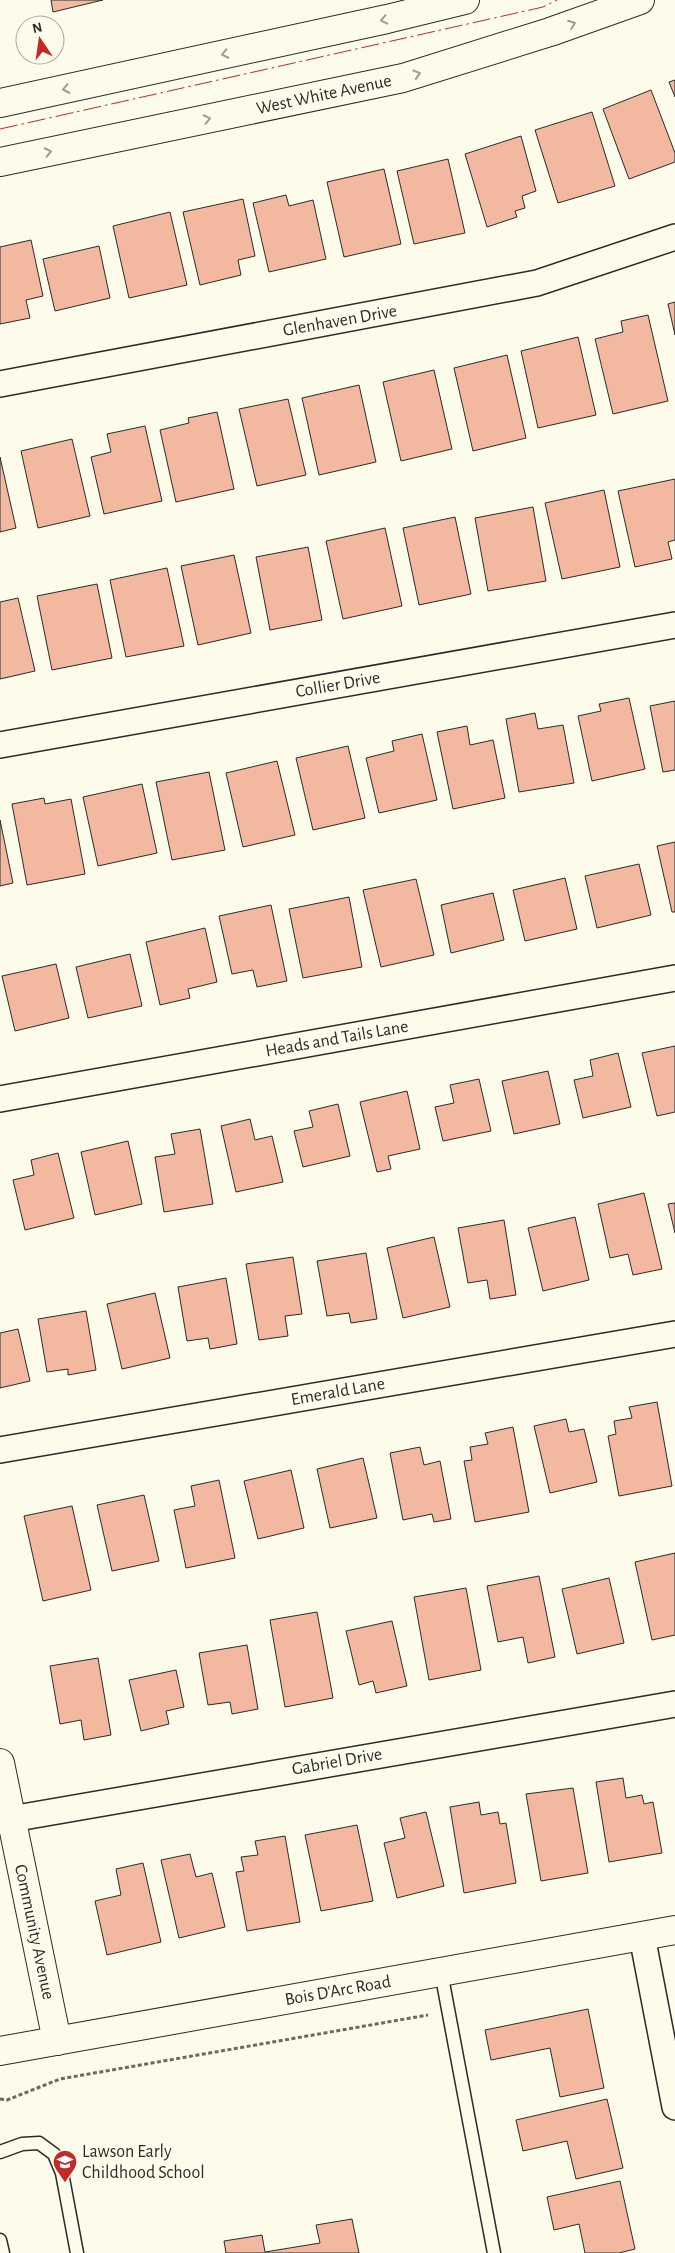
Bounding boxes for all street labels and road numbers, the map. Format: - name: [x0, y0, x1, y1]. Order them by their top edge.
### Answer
- street label: West White Avenue: [255, 72, 393, 118]
- street label: Glenhaven Drive: [282, 302, 398, 340]
- street label: Collier Drive: [294, 669, 382, 701]
- street label: Heads and Tails Lane: [264, 1018, 410, 1060]
- street label: Emerald Lane: [290, 1375, 386, 1409]
- street label: Gabriel Drive: [290, 1745, 384, 1779]
- street label: Community Avenue: [11, 1863, 57, 2001]
- street label: Bois D'Arc Road: [284, 1973, 392, 2009]

